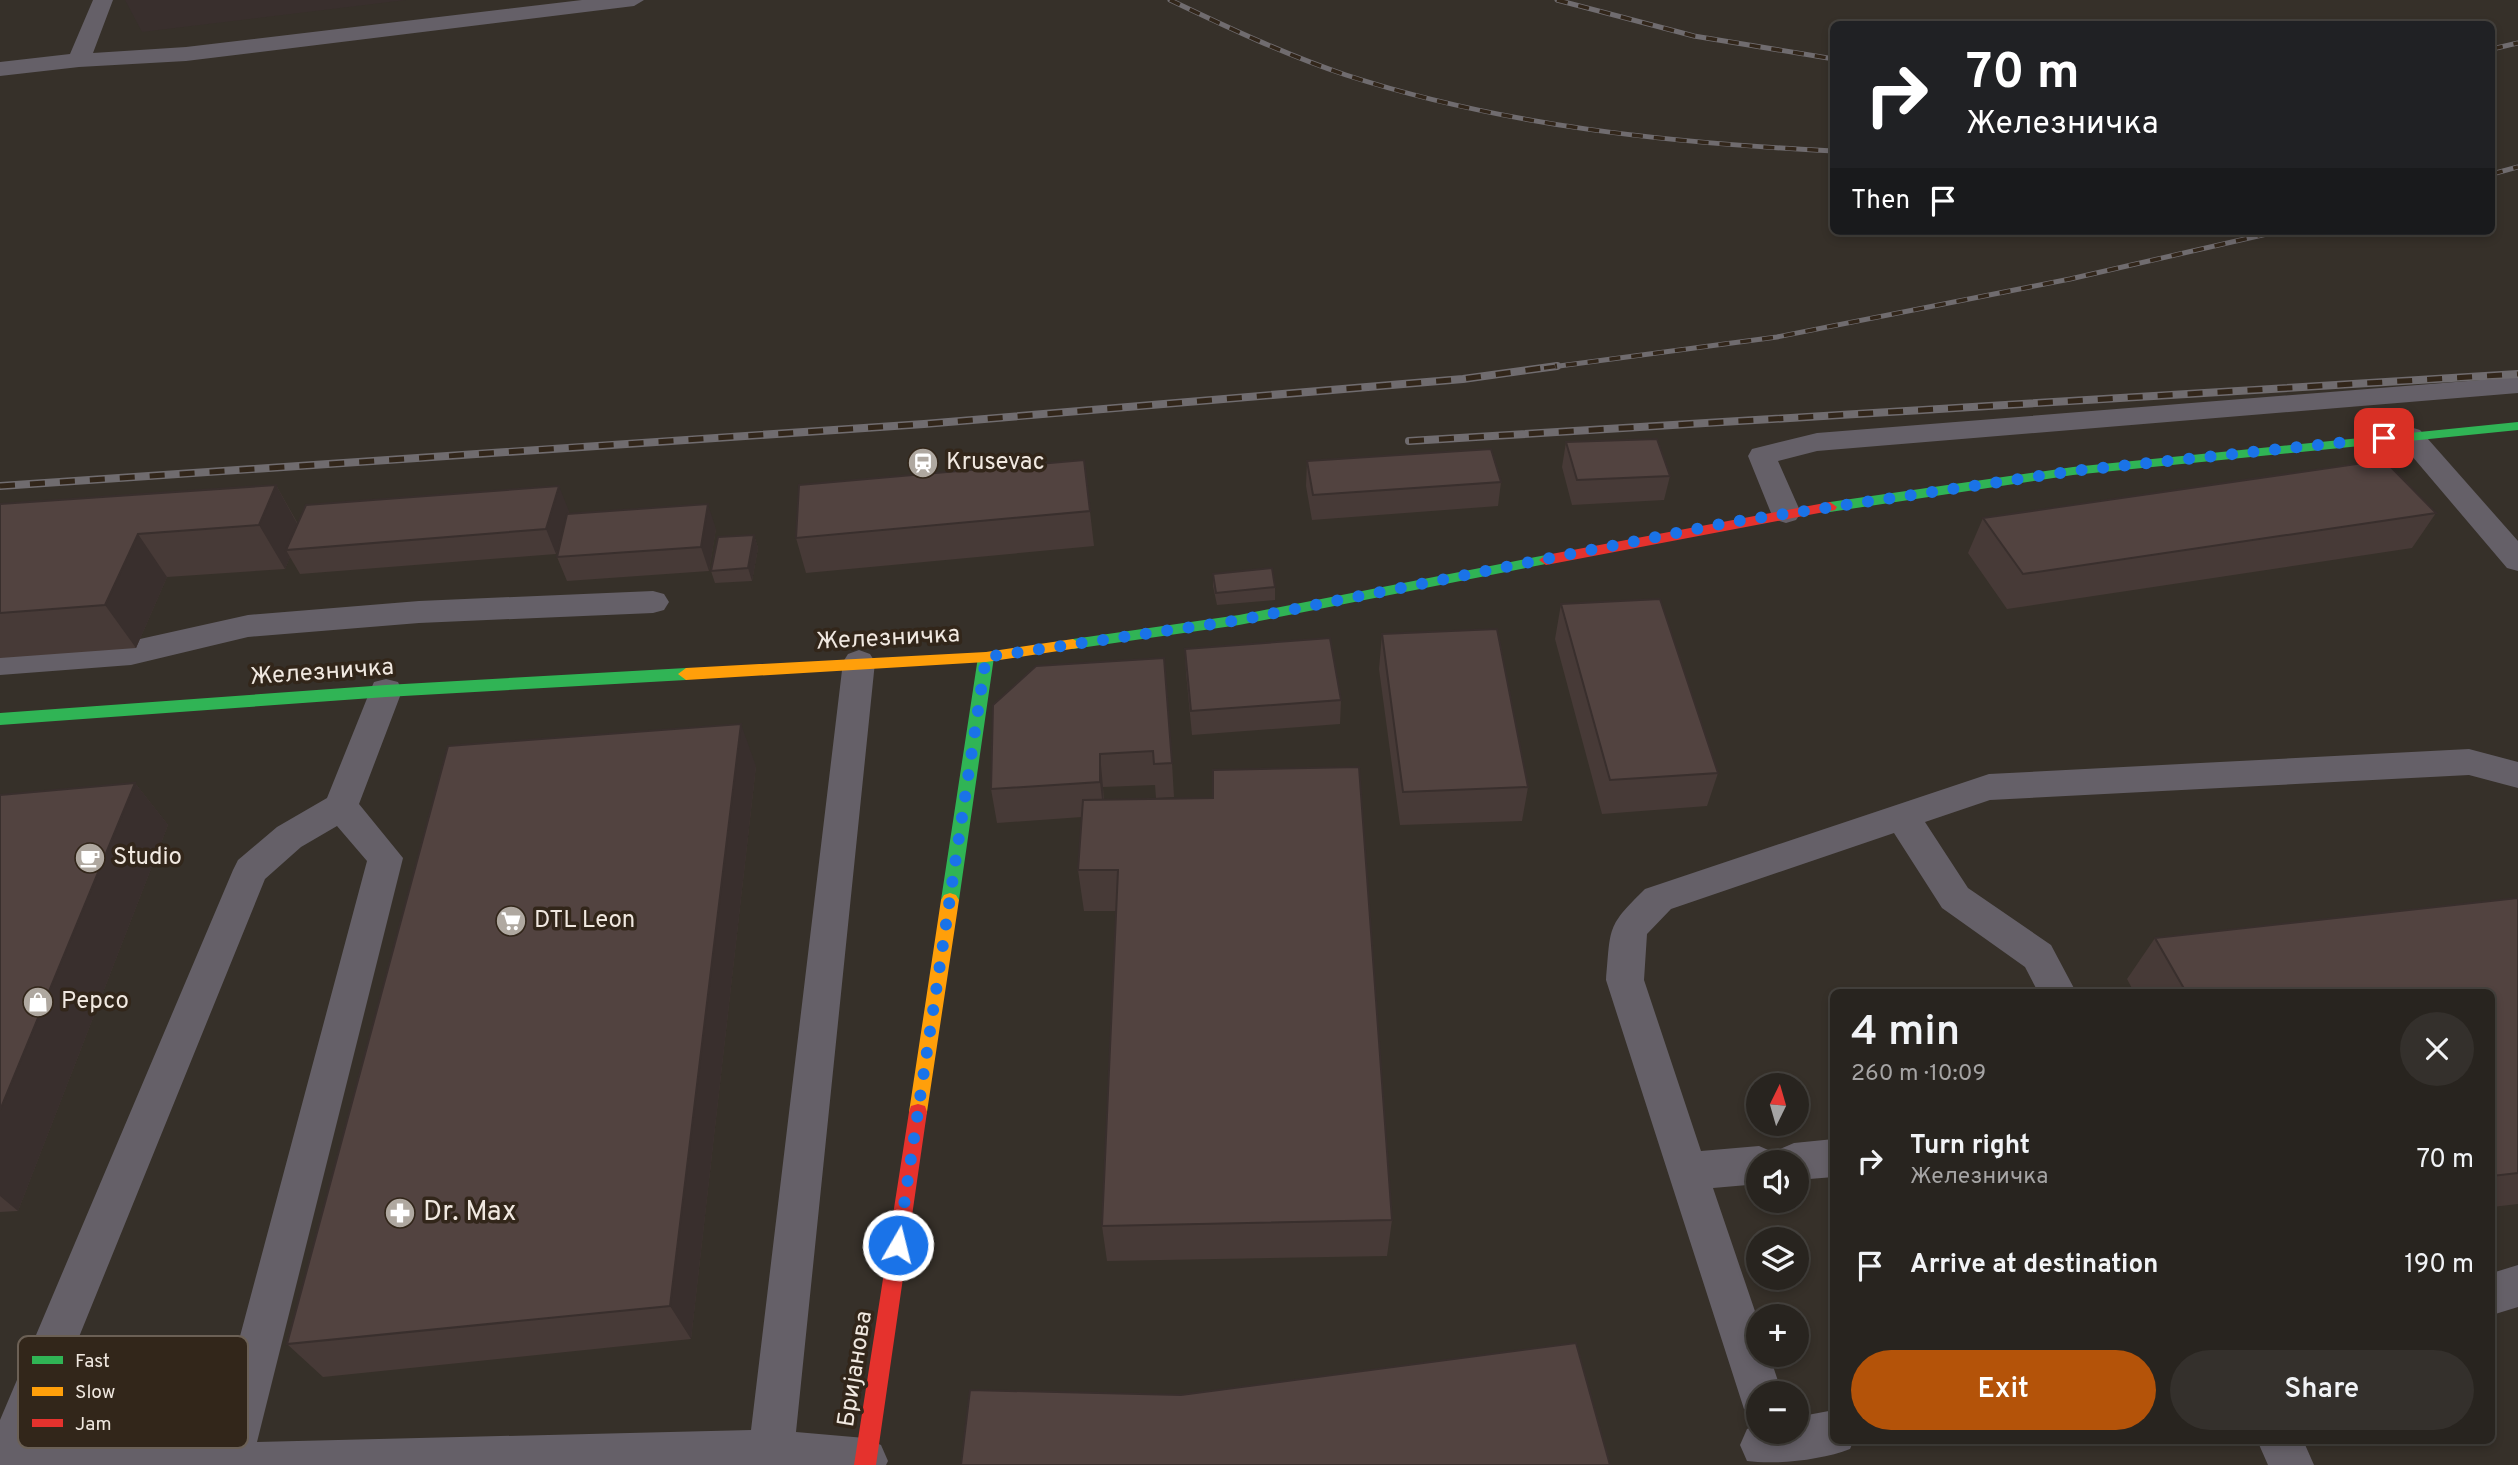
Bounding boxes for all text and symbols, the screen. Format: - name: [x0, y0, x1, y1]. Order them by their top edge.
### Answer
- text: 70 m: [1966, 44, 2080, 106]
- icon: right: [1851, 49, 1942, 140]
- text: Железничка: [1966, 105, 2159, 145]
- icon: arrive: [1924, 182, 1962, 220]
- text: Then: [1851, 185, 1910, 218]
- pin: [2354, 408, 2414, 468]
- icon: arrive: [2365, 419, 2403, 457]
- station icon: Krusevac: [906, 446, 940, 480]
- place label: Krusevac: [946, 448, 1045, 478]
- street label: Железничка: [815, 620, 961, 658]
- street label: Железничка: [249, 653, 395, 693]
- cafe icon: Studio: [73, 841, 107, 875]
- place label: Studio: [113, 843, 182, 873]
- supermarket icon: DTL Leon: [494, 904, 528, 938]
- place label: DTL Leon: [534, 906, 635, 936]
- shop icon: Pepco: [21, 985, 55, 1019]
- place label: Pepco: [61, 987, 129, 1017]
- text: 4 min: [1851, 1007, 1960, 1060]
- button: close: [2400, 1012, 2474, 1086]
- text: 260 m · 10:09: [1851, 1060, 1986, 1089]
- north arrow: [1746, 1073, 1810, 1136]
- map controls: [1746, 1073, 1809, 1444]
- text: Turn right: [1910, 1130, 2030, 1163]
- icon: right: [1851, 1142, 1889, 1180]
- text: 70 m: [2416, 1144, 2474, 1177]
- button: sound: [1746, 1150, 1809, 1213]
- text: Железничка: [1910, 1163, 2048, 1192]
- place label: Dr. Max: [423, 1195, 516, 1231]
- pharmacy icon: Dr. Max: [383, 1196, 417, 1230]
- position arrow: [861, 1208, 935, 1282]
- button: layers: [1746, 1227, 1809, 1290]
- icon: arrive: [1851, 1247, 1889, 1285]
- text: Arrive at destination: [1910, 1249, 2158, 1282]
- text: 190 m: [2404, 1249, 2474, 1282]
- button: +: [1746, 1304, 1809, 1367]
- street label: Бријанова: [832, 1309, 880, 1429]
- legend: [18, 1336, 248, 1448]
- text: Fast: [75, 1350, 110, 1374]
- button: Exit: [1851, 1350, 2156, 1430]
- button: Share: [2170, 1350, 2474, 1430]
- text: Slow: [75, 1381, 115, 1405]
- button: −: [1746, 1381, 1809, 1444]
- text: Jam: [75, 1413, 112, 1437]

